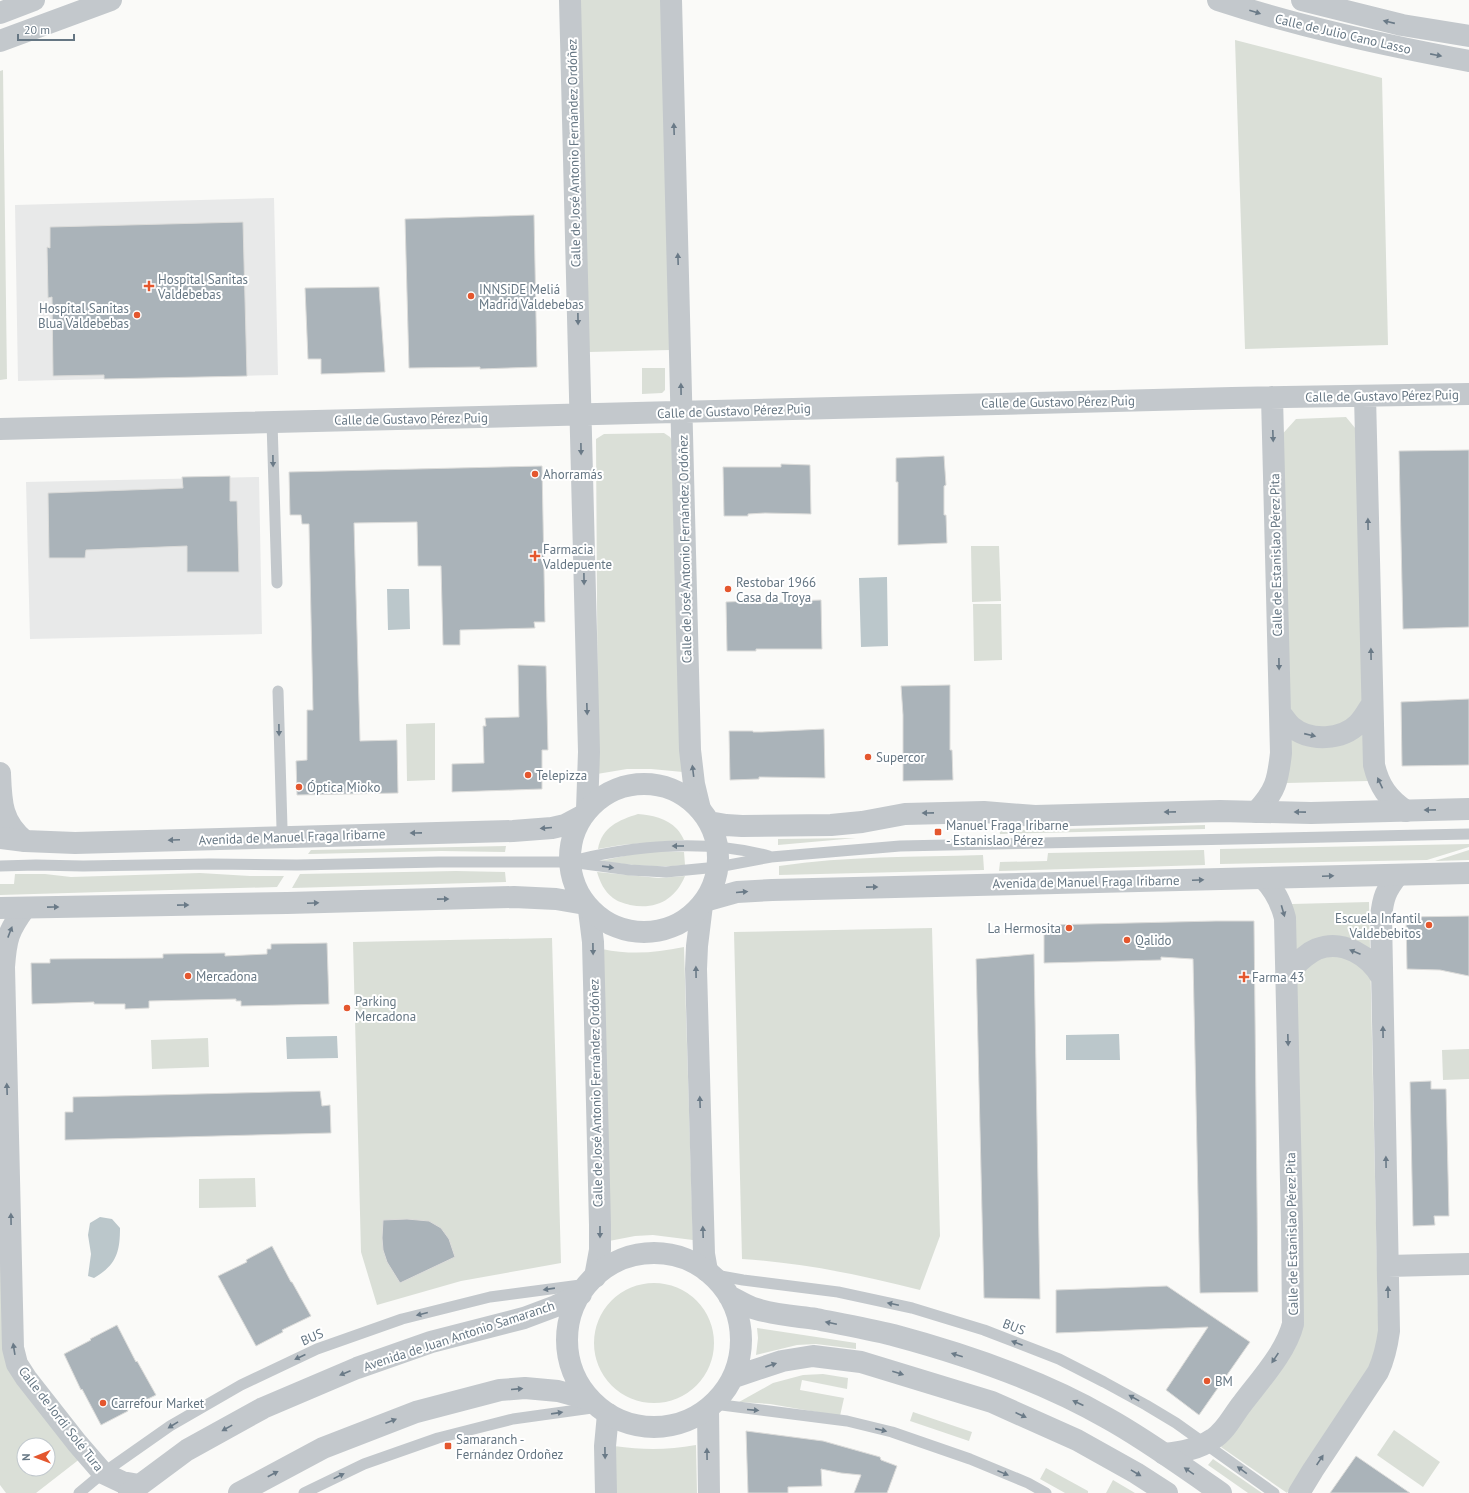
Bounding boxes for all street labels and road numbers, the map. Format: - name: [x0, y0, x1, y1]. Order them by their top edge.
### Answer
- street label: Calle de Julio Cano Lasso: [1273, 10, 1413, 58]
- street label: Calle de José Antonio Fernández Ordóñez: [564, 38, 584, 267]
- street label: Calle de Gustavo Pérez Puig: [1305, 386, 1459, 406]
- street label: Calle de Gustavo Pérez Puig: [981, 392, 1135, 412]
- street label: Calle de Gustavo Pérez Puig: [657, 400, 811, 422]
- street label: Calle de Gustavo Pérez Puig: [334, 409, 488, 429]
- street label: Calle de José Antonio Fernández Ordóñez: [675, 434, 695, 663]
- street label: Calle de Estanislao Pérez Pita: [1266, 473, 1286, 637]
- street label: Avenida de Manuel Fraga Iribarne: [198, 825, 386, 849]
- street label: Avenida de Manuel Fraga Iribarne: [992, 872, 1180, 892]
- street label: Calle de José Antonio Fernández Ordóñez: [586, 978, 606, 1207]
- street label: Calle de Estanislao Pérez Pita: [1282, 1152, 1302, 1316]
- street label: Avenida de Juan Antonio Samaranch: [361, 1297, 557, 1375]
- street label: BUS: [1000, 1315, 1028, 1339]
- street label: BUS: [298, 1325, 326, 1349]
- street label: Calle de Jordi Solé Tura: [15, 1363, 107, 1475]

